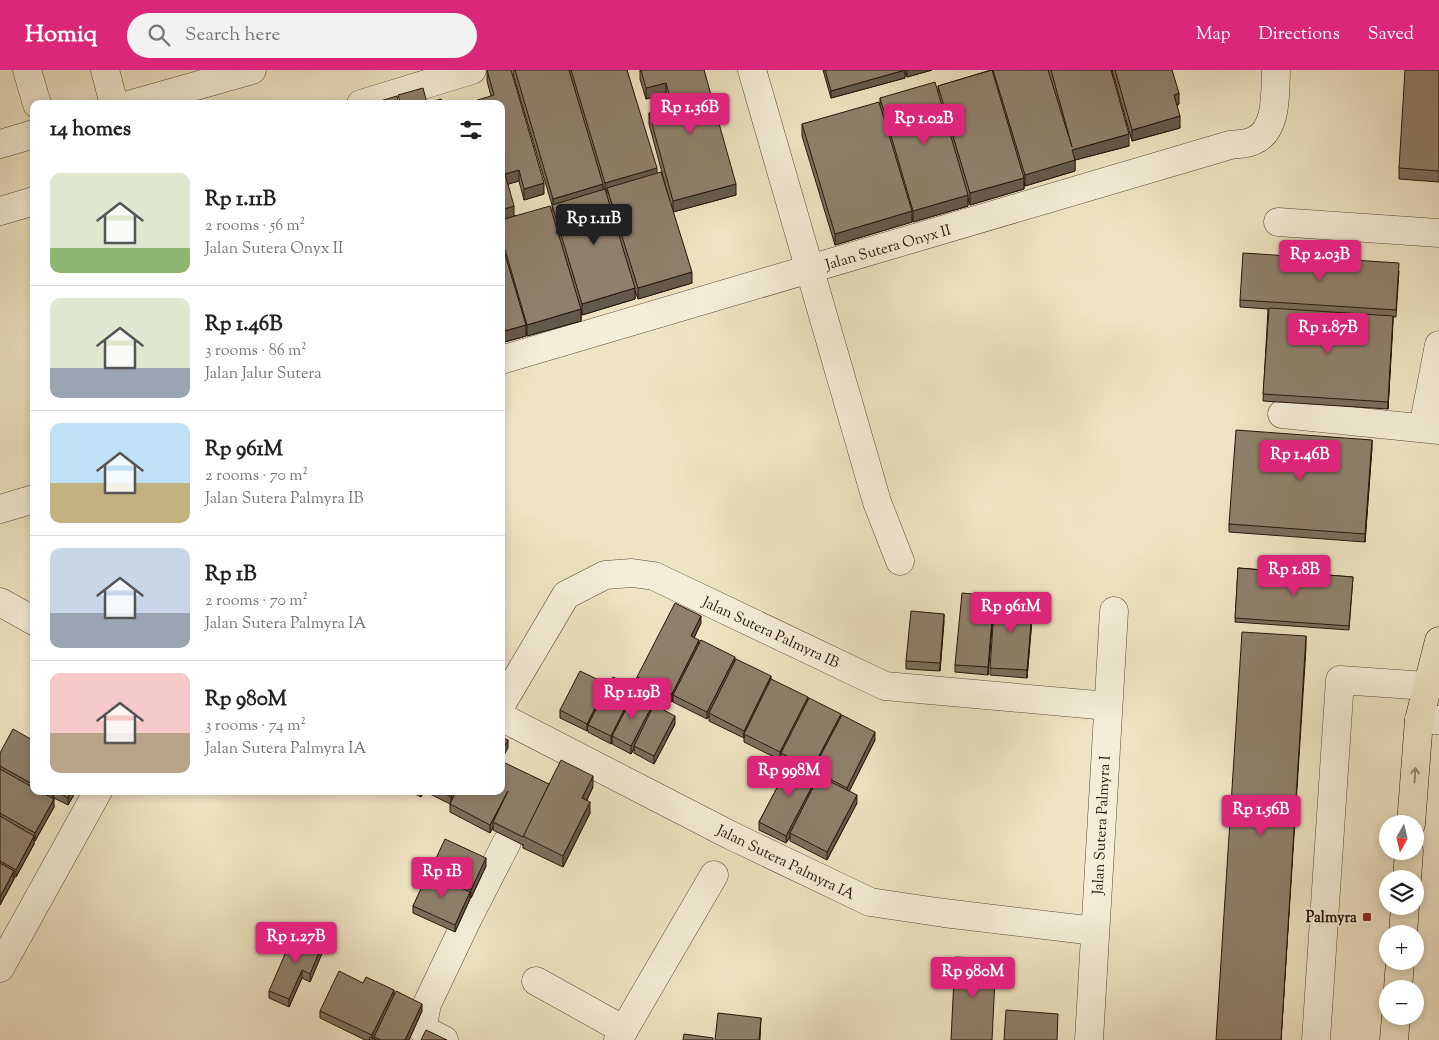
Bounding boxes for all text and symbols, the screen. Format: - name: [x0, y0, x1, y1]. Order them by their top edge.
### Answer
- search box: [127, 13, 477, 58]
- text: Homiq: [25, 18, 97, 52]
- icon: search: [145, 21, 173, 49]
- text: Search here: [185, 22, 280, 49]
- text: Map: [1196, 22, 1231, 48]
- text: Directions: [1259, 22, 1340, 48]
- text: Saved: [1368, 22, 1414, 48]
- pin: Rp 1.36B: [638, 92, 742, 135]
- text: Rp 1.36B: [661, 97, 719, 120]
- pin: Rp 1.02B: [872, 104, 976, 146]
- text: Rp 1.02B: [895, 108, 953, 131]
- text: 14 homes: [50, 115, 131, 145]
- icon: filters: [457, 116, 485, 144]
- text: Rp 1.11B: [205, 185, 276, 215]
- icon: home: [90, 193, 150, 253]
- pin: Rp 1.11B: [542, 204, 646, 246]
- text: Rp 1.11B: [567, 208, 621, 231]
- text: 2 rooms · 56 m²: [205, 215, 305, 238]
- street label: Jalan Sutera Onyx II: [822, 220, 954, 277]
- text: Jalan Sutera Onyx II: [205, 238, 343, 261]
- pin: Rp 2.03B: [1268, 240, 1372, 282]
- text: Rp 2.03B: [1290, 244, 1350, 267]
- text: Rp 1.46B: [205, 310, 283, 340]
- pin: Rp 1.87B: [1276, 312, 1380, 355]
- text: Rp 1.87B: [1298, 317, 1358, 340]
- icon: home: [90, 318, 150, 378]
- text: 3 rooms · 86 m²: [205, 340, 307, 363]
- text: Jalan Jalur Sutera: [205, 363, 322, 386]
- text: Rp 961M: [205, 435, 283, 465]
- pin: Rp 1.46B: [1248, 440, 1352, 482]
- icon: home: [90, 443, 150, 503]
- text: Rp 1.46B: [1270, 444, 1330, 467]
- text: 2 rooms · 70 m²: [205, 465, 308, 488]
- text: Jalan Sutera Palmyra IB: [205, 488, 364, 511]
- pin: Rp 1.8B: [1248, 554, 1340, 597]
- text: Rp 1.8B: [1268, 559, 1320, 582]
- text: Rp 1B: [205, 560, 256, 590]
- icon: home: [90, 568, 150, 628]
- text: 2 rooms · 70 m²: [205, 590, 308, 613]
- street label: Jalan Sutera Palmyra IB: [698, 592, 843, 675]
- pin: Rp 961M: [965, 592, 1057, 634]
- text: Rp 961M: [981, 596, 1041, 619]
- text: Jalan Sutera Palmyra IA: [205, 613, 367, 636]
- pin: Rp 1.19B: [580, 678, 684, 720]
- text: Rp 1.19B: [604, 682, 660, 705]
- text: Rp 980M: [205, 685, 287, 715]
- icon: home: [90, 693, 150, 753]
- text: 3 rooms · 74 m²: [205, 715, 306, 738]
- text: Jalan Sutera Palmyra IA: [205, 738, 367, 761]
- street label: Jalan Sutera Palmyra I: [1088, 755, 1117, 896]
- pin: Rp 998M: [743, 756, 835, 798]
- text: Rp 998M: [758, 760, 820, 783]
- one-way arrow: [1410, 767, 1419, 783]
- pin: Rp 1.56B: [1209, 794, 1313, 837]
- text: Rp 1.56B: [1233, 799, 1289, 822]
- north arrow: [1379, 815, 1424, 860]
- map controls: [1379, 815, 1424, 1025]
- street label: Jalan Sutera Palmyra IA: [712, 820, 858, 906]
- pin: Rp 1B: [407, 856, 477, 899]
- text: Rp 1B: [422, 861, 462, 884]
- button: layers: [1379, 870, 1424, 915]
- place label: Palmyra: [1306, 908, 1357, 929]
- marker: Palmyra: [1361, 911, 1373, 923]
- pin: Rp 1.27B: [244, 922, 348, 964]
- button: +: [1379, 925, 1424, 970]
- text: Rp 1.27B: [267, 926, 325, 949]
- pin: Rp 980M: [927, 956, 1019, 999]
- text: Rp 980M: [942, 961, 1004, 984]
- button: −: [1379, 980, 1424, 1025]

